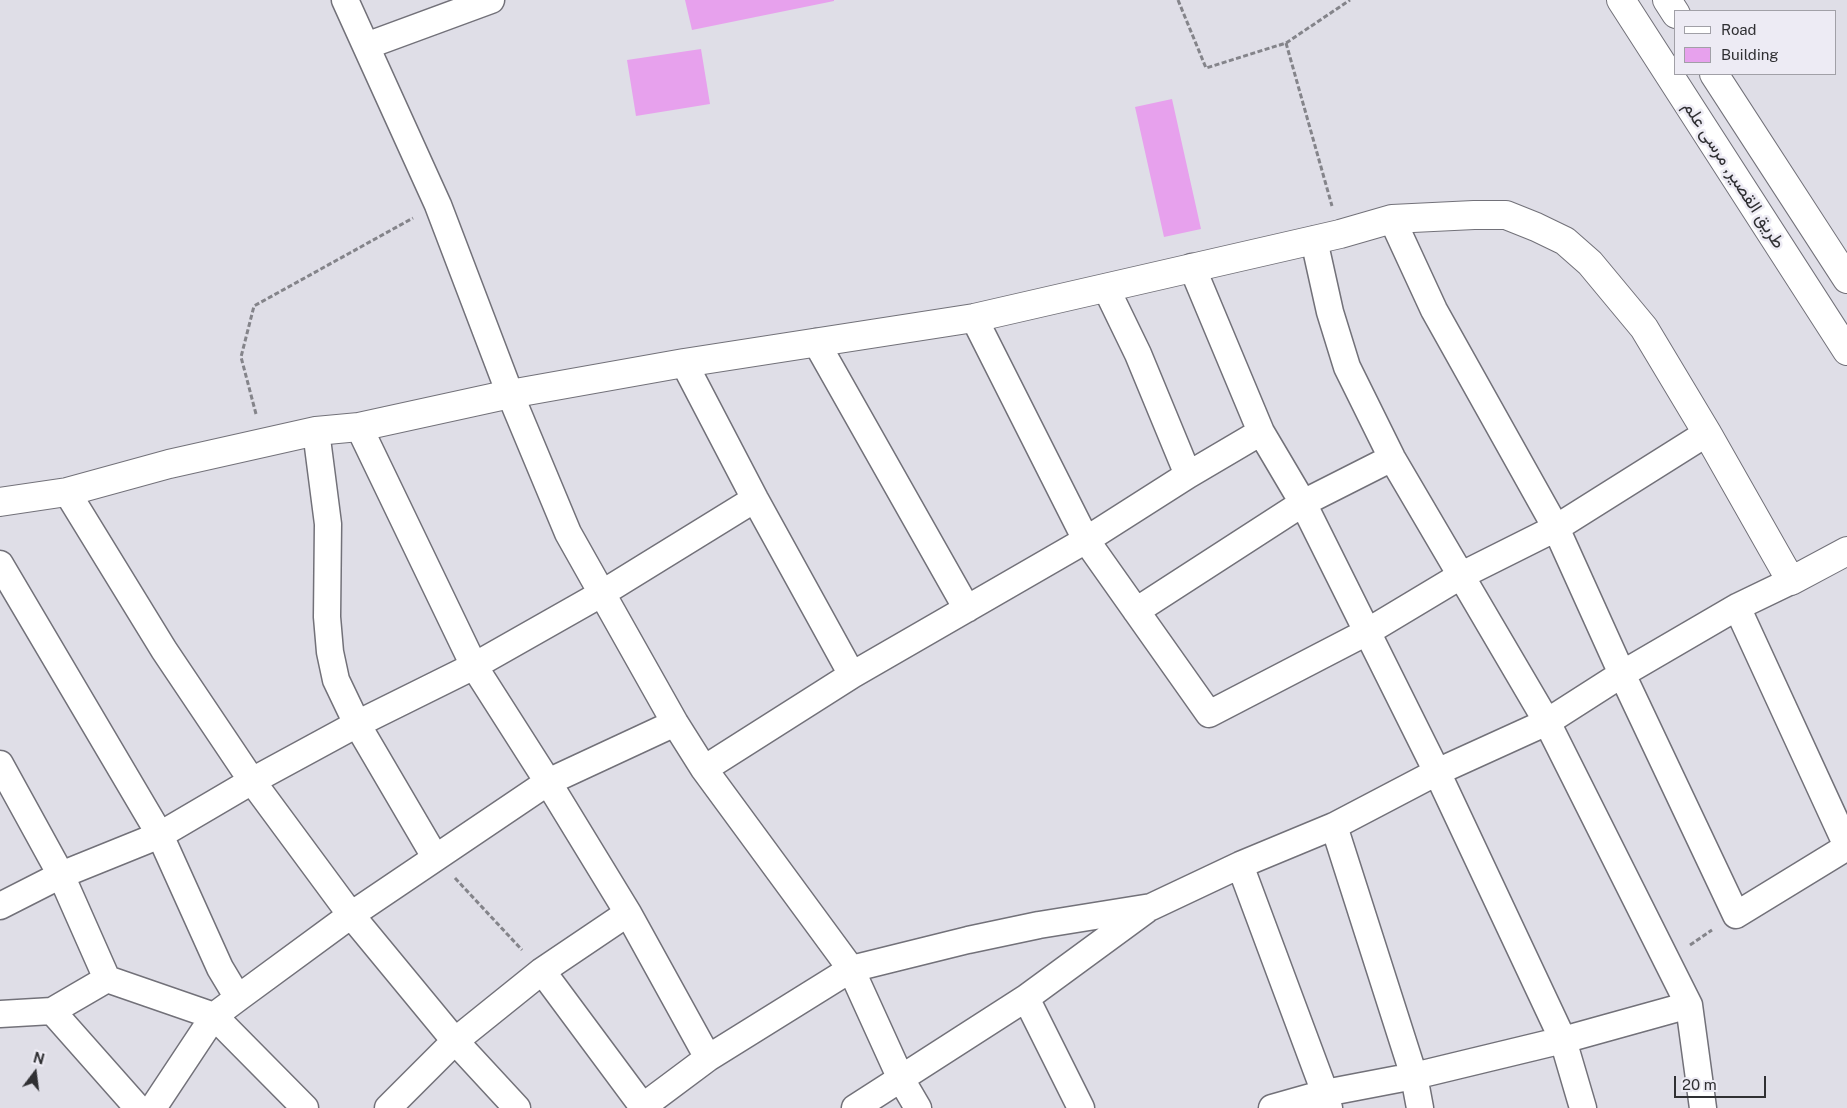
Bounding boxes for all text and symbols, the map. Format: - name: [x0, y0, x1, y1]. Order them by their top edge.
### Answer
- legend: [1674, 10, 1837, 75]
- text: Road: [1721, 21, 1757, 38]
- text: Building: [1721, 46, 1779, 63]
- street label: طريق القصير, مرسى علم: [1678, 97, 1790, 253]
- north arrow: [10, 1048, 60, 1098]
- text: N: [32, 1049, 46, 1068]
- scale bar: [1677, 1066, 1770, 1098]
- text: 20 m: [1682, 1076, 1717, 1093]

